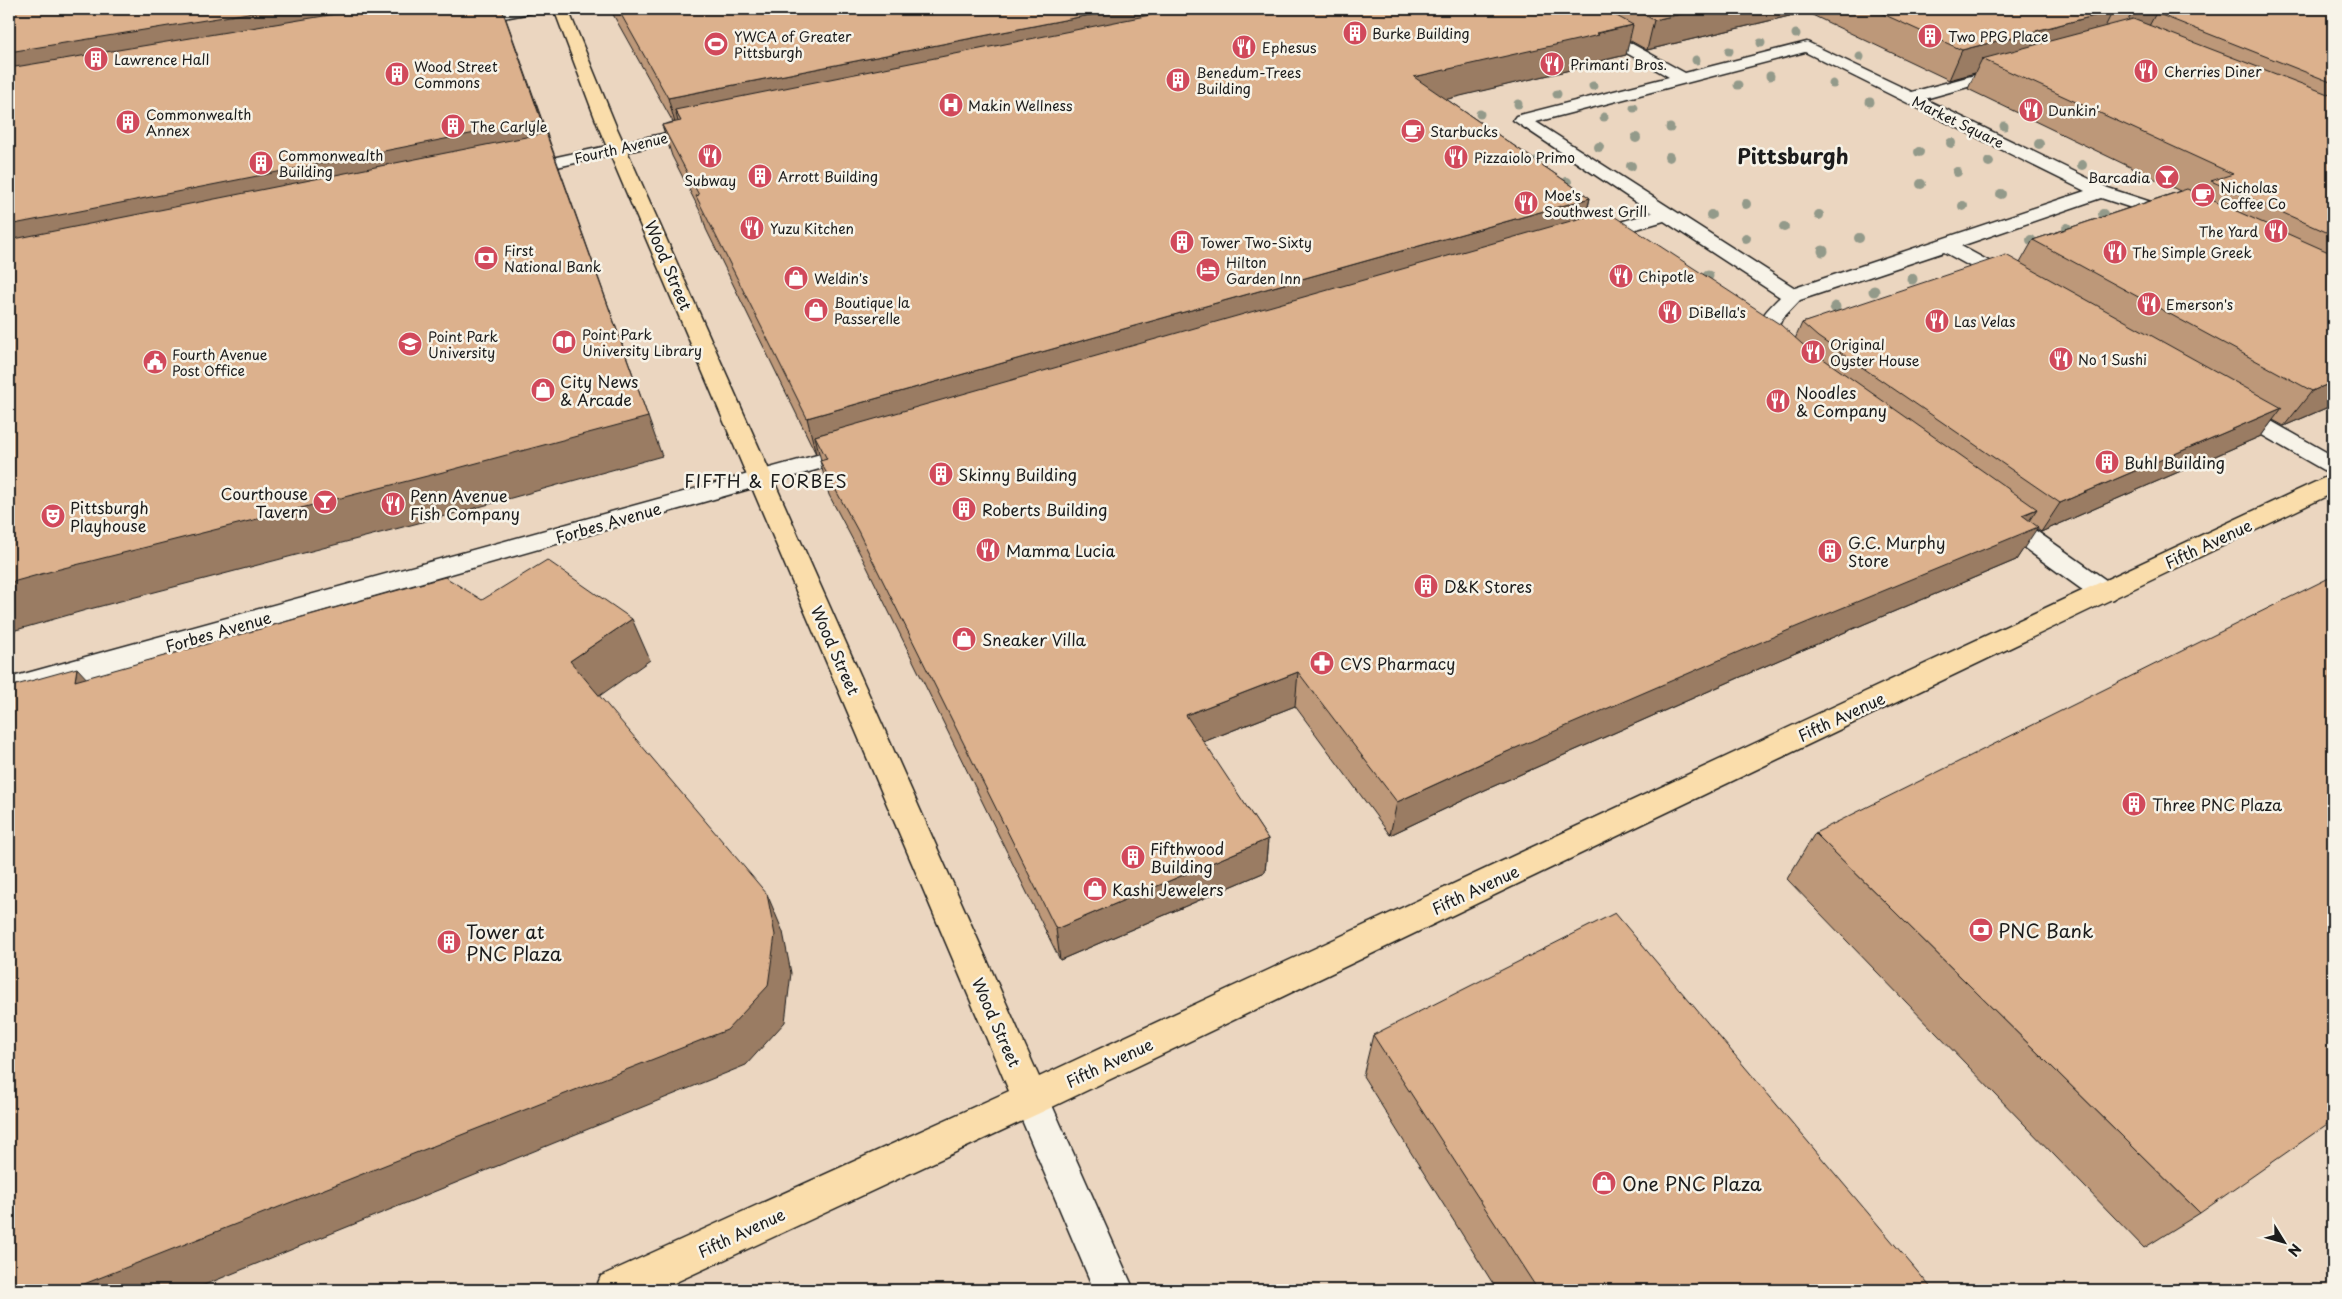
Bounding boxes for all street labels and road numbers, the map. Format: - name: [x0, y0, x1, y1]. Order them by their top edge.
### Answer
- street label: Market Square: [1909, 91, 2007, 153]
- street label: Fourth Avenue: [572, 127, 670, 169]
- street label: Wood Street: [639, 216, 699, 314]
- street label: Forbes Avenue: [552, 495, 664, 549]
- street label: Fifth Avenue: [2160, 512, 2256, 574]
- street label: Wood Street: [806, 601, 867, 699]
- street label: Forbes Avenue: [162, 604, 274, 658]
- street label: Fifth Avenue: [1793, 685, 1889, 747]
- street label: Fifth Avenue: [1427, 858, 1523, 920]
- street label: Wood Street: [967, 973, 1028, 1071]
- street label: Fifth Avenue: [1061, 1031, 1157, 1093]
- street label: Fifth Avenue: [693, 1201, 789, 1263]

